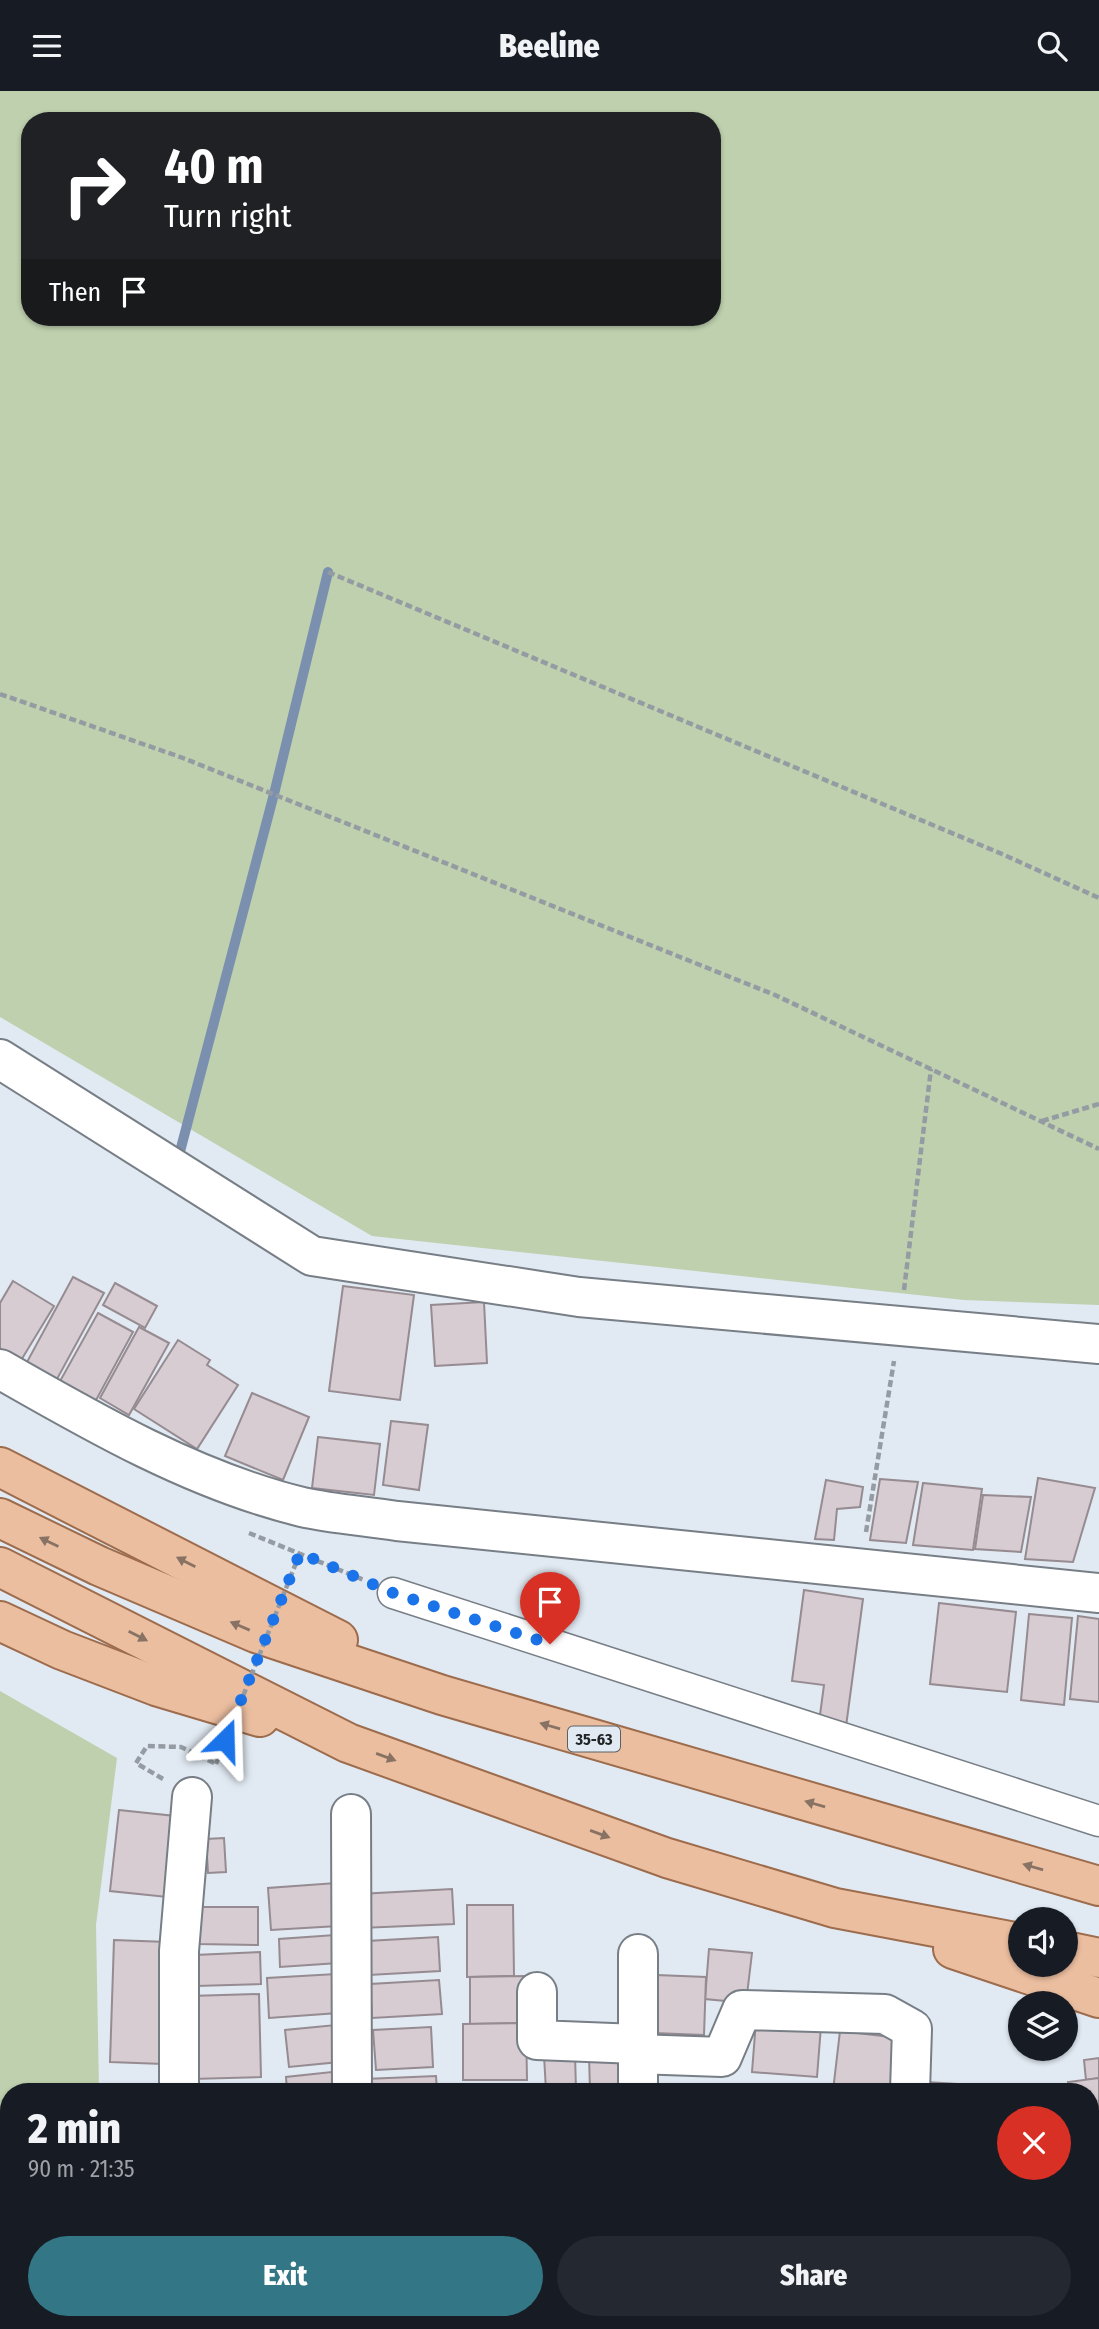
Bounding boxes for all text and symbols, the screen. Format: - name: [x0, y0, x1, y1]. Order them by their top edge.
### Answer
- icon: menu: [28, 27, 66, 65]
- text: Beeline: [499, 27, 600, 65]
- icon: search: [1033, 27, 1071, 65]
- text: 40 m: [164, 137, 264, 196]
- icon: right: [49, 140, 140, 231]
- text: Turn right: [164, 197, 291, 235]
- icon: arrive: [115, 273, 153, 311]
- text: Then: [49, 277, 101, 308]
- one-way arrow: [39, 1536, 59, 1547]
- one-way arrow: [176, 1557, 196, 1568]
- pin: [520, 1572, 580, 1644]
- icon: arrive: [531, 1583, 569, 1621]
- one-way arrow: [230, 1620, 250, 1632]
- one-way arrow: [128, 1630, 148, 1641]
- position arrow: [188, 1703, 262, 1777]
- one-way arrow: [538, 1720, 560, 1731]
- road number: 35-63: [568, 1727, 620, 1751]
- one-way arrow: [375, 1752, 396, 1763]
- one-way arrow: [804, 1798, 825, 1808]
- one-way arrow: [589, 1829, 610, 1840]
- one-way arrow: [1023, 1862, 1044, 1872]
- map controls: [1008, 1907, 1078, 2061]
- button: sound: [1008, 1907, 1078, 1977]
- button: layers: [1008, 1991, 1078, 2061]
- text: 2 min: [28, 2104, 121, 2154]
- button: close: [997, 2106, 1071, 2180]
- text: 90 m · 21:35: [28, 2155, 135, 2183]
- button: Exit: [28, 2236, 543, 2316]
- button: Share: [557, 2236, 1071, 2316]

